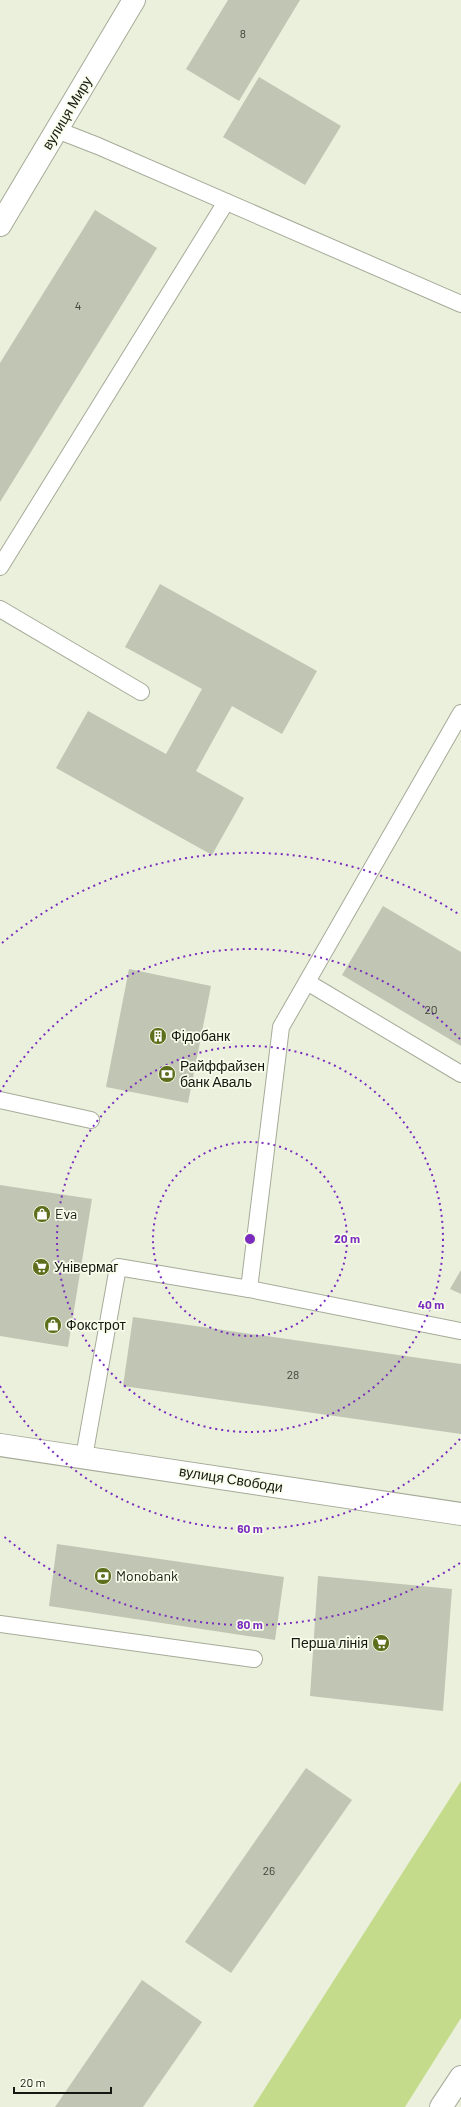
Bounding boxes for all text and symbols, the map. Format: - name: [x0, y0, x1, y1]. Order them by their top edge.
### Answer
- house number: 8: [240, 26, 246, 40]
- street label: вулиця Миру: [38, 73, 95, 152]
- house number: 4: [75, 298, 81, 312]
- house number: 20: [424, 1002, 438, 1016]
- building icon: Фідобанк: [148, 1026, 168, 1046]
- place label: Фідобанк: [171, 1027, 231, 1044]
- place label: Райффайзен банк Аваль: [180, 1057, 265, 1090]
- bank icon: Райффайзен банк Аваль: [157, 1064, 177, 1084]
- shop icon: Eva: [32, 1204, 52, 1224]
- place label: Eva: [55, 1205, 77, 1222]
- text: 20 m: [334, 1231, 360, 1245]
- centre of rings: [243, 1232, 257, 1246]
- supermarket icon: Універмаг: [31, 1257, 51, 1277]
- place label: Універмаг: [54, 1258, 118, 1275]
- text: 40 m: [418, 1297, 444, 1311]
- shop icon: Фокстрот: [43, 1315, 63, 1335]
- place label: Фокстрот: [66, 1316, 126, 1333]
- house number: 28: [287, 1367, 299, 1381]
- street label: вулиця Свободи: [178, 1462, 284, 1495]
- text: 60 m: [237, 1521, 263, 1535]
- bank icon: Monobank: [93, 1566, 113, 1586]
- place label: Monobank: [116, 1567, 178, 1584]
- text: 80 m: [237, 1617, 263, 1631]
- supermarket icon: Перша лінія: [371, 1633, 391, 1653]
- place label: Перша лінія: [291, 1634, 368, 1651]
- house number: 26: [263, 1863, 275, 1877]
- scale bar: [14, 2069, 111, 2095]
- text: 20 m: [20, 2075, 46, 2089]

